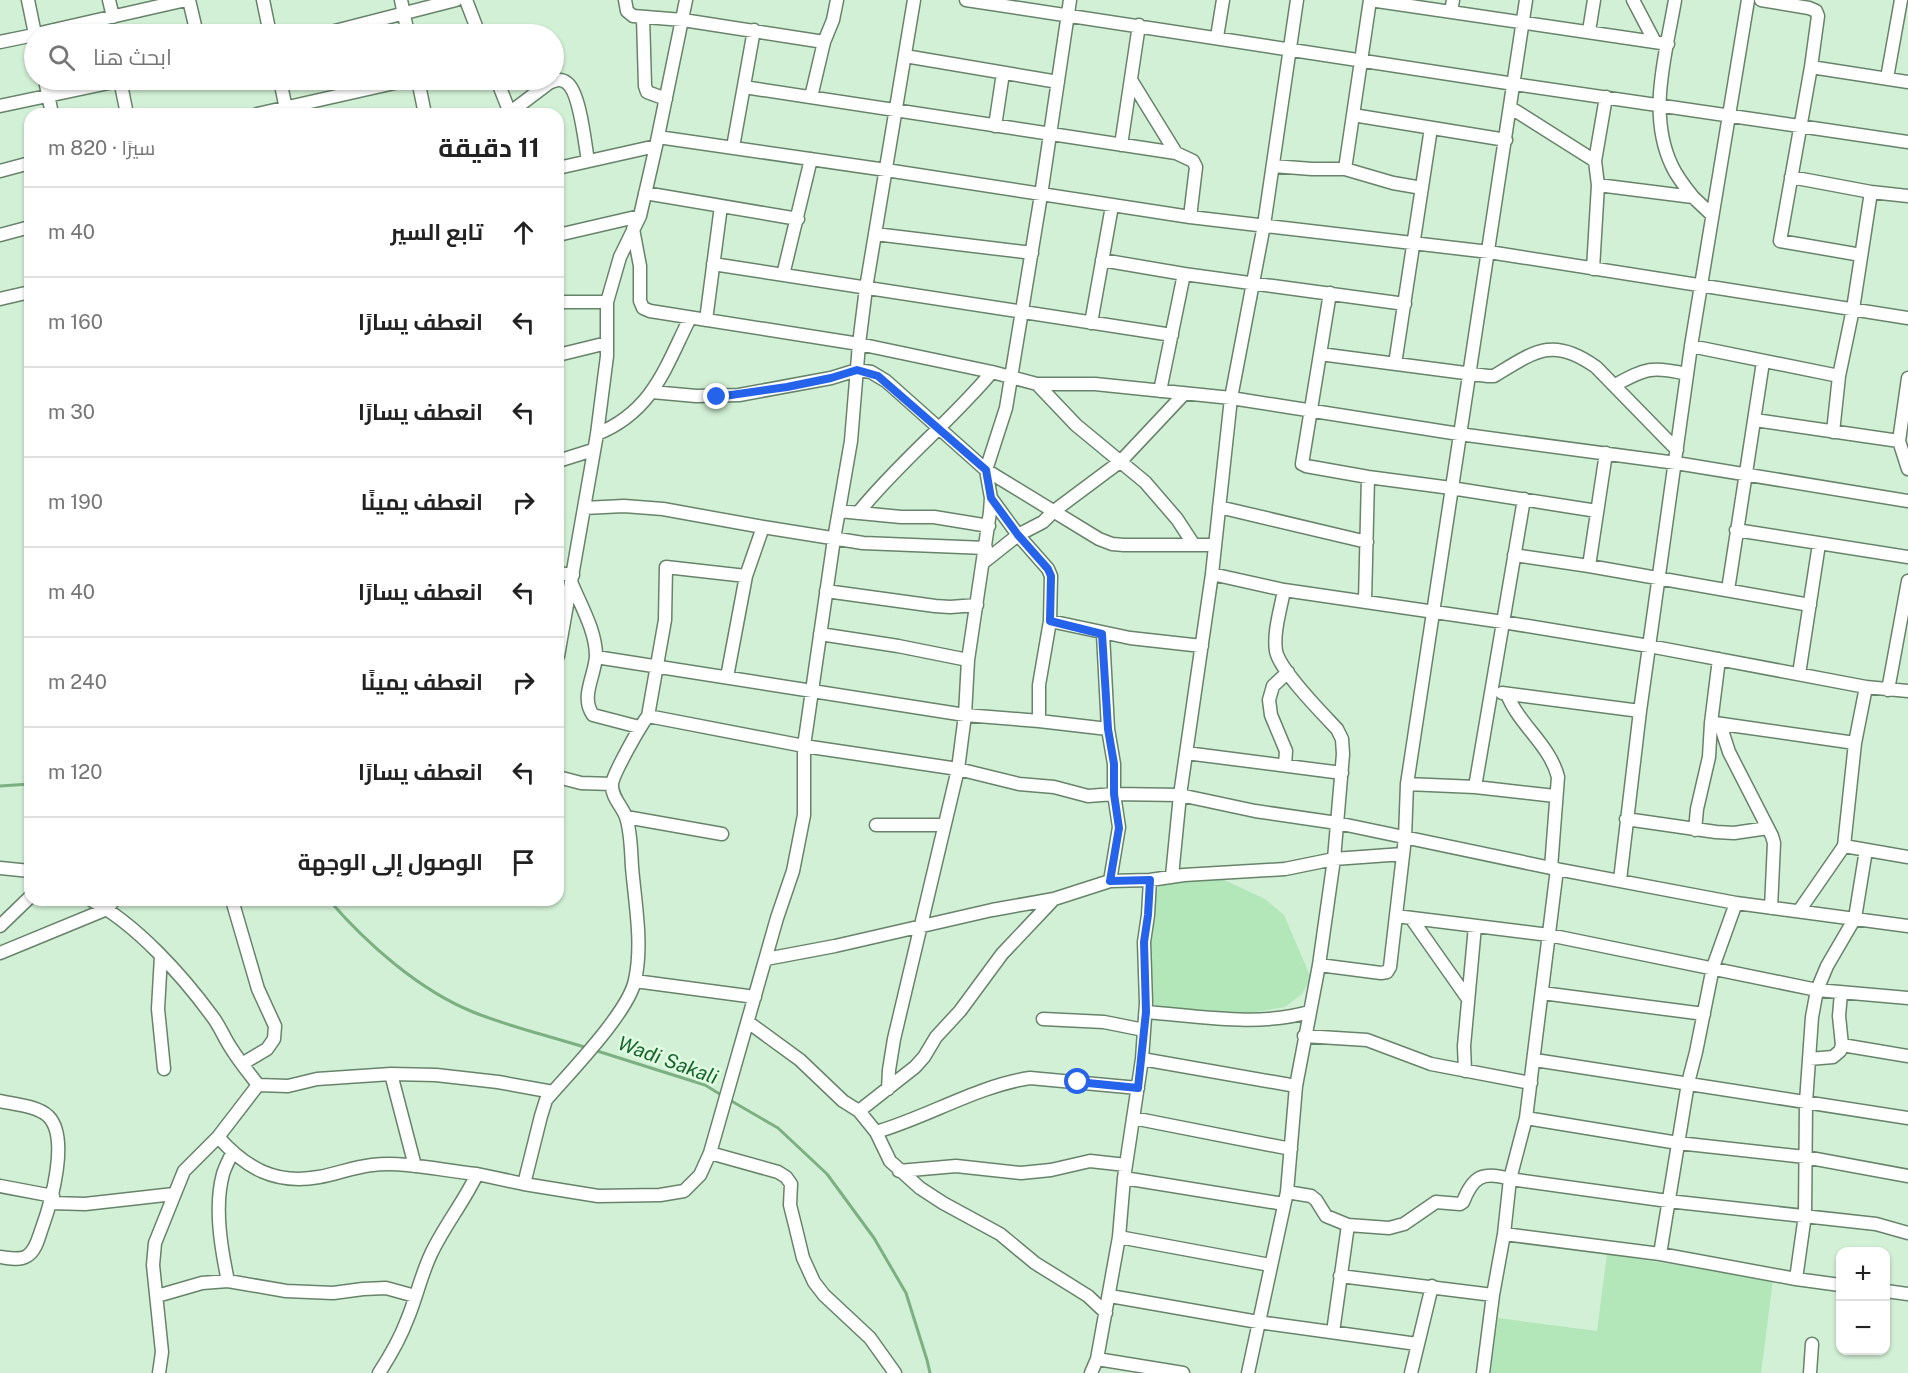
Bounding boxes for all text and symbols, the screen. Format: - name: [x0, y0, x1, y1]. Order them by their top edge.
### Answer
- search box: [24, 24, 564, 90]
- icon: search: [45, 41, 78, 74]
- text: ابحث هنا: [93, 44, 172, 70]
- text: 11 دقيقة: [438, 132, 540, 163]
- text: سيرًا · 820 m: [48, 136, 155, 160]
- icon: ahead: [507, 216, 540, 249]
- text: تابع السير: [391, 219, 483, 245]
- text: 40 m: [48, 220, 95, 244]
- icon: left: [507, 306, 540, 339]
- text: انعطف يسارًا: [358, 309, 483, 335]
- text: 160 m: [48, 310, 103, 334]
- route end: [703, 383, 729, 409]
- icon: left: [507, 396, 540, 429]
- text: انعطف يسارًا: [358, 399, 483, 425]
- text: 30 m: [48, 400, 95, 424]
- icon: right: [507, 486, 540, 519]
- text: انعطف يمينًا: [361, 489, 483, 515]
- text: 190 m: [48, 490, 103, 514]
- icon: left: [507, 576, 540, 609]
- text: انعطف يسارًا: [358, 579, 483, 605]
- text: 40 m: [48, 580, 95, 604]
- icon: right: [507, 666, 540, 699]
- text: انعطف يمينًا: [361, 669, 483, 695]
- text: 240 m: [48, 670, 107, 694]
- icon: left: [507, 756, 540, 789]
- text: انعطف يسارًا: [358, 759, 483, 785]
- text: 120 m: [48, 760, 103, 784]
- icon: arrive: [507, 846, 540, 879]
- text: الوصول إلى الوجهة: [298, 849, 483, 875]
- water label: Wadi Sakali: [615, 1031, 722, 1089]
- route start: [1064, 1068, 1090, 1094]
- map controls: [1836, 1247, 1890, 1355]
- button: +: [1836, 1247, 1890, 1301]
- button: −: [1836, 1301, 1890, 1355]

